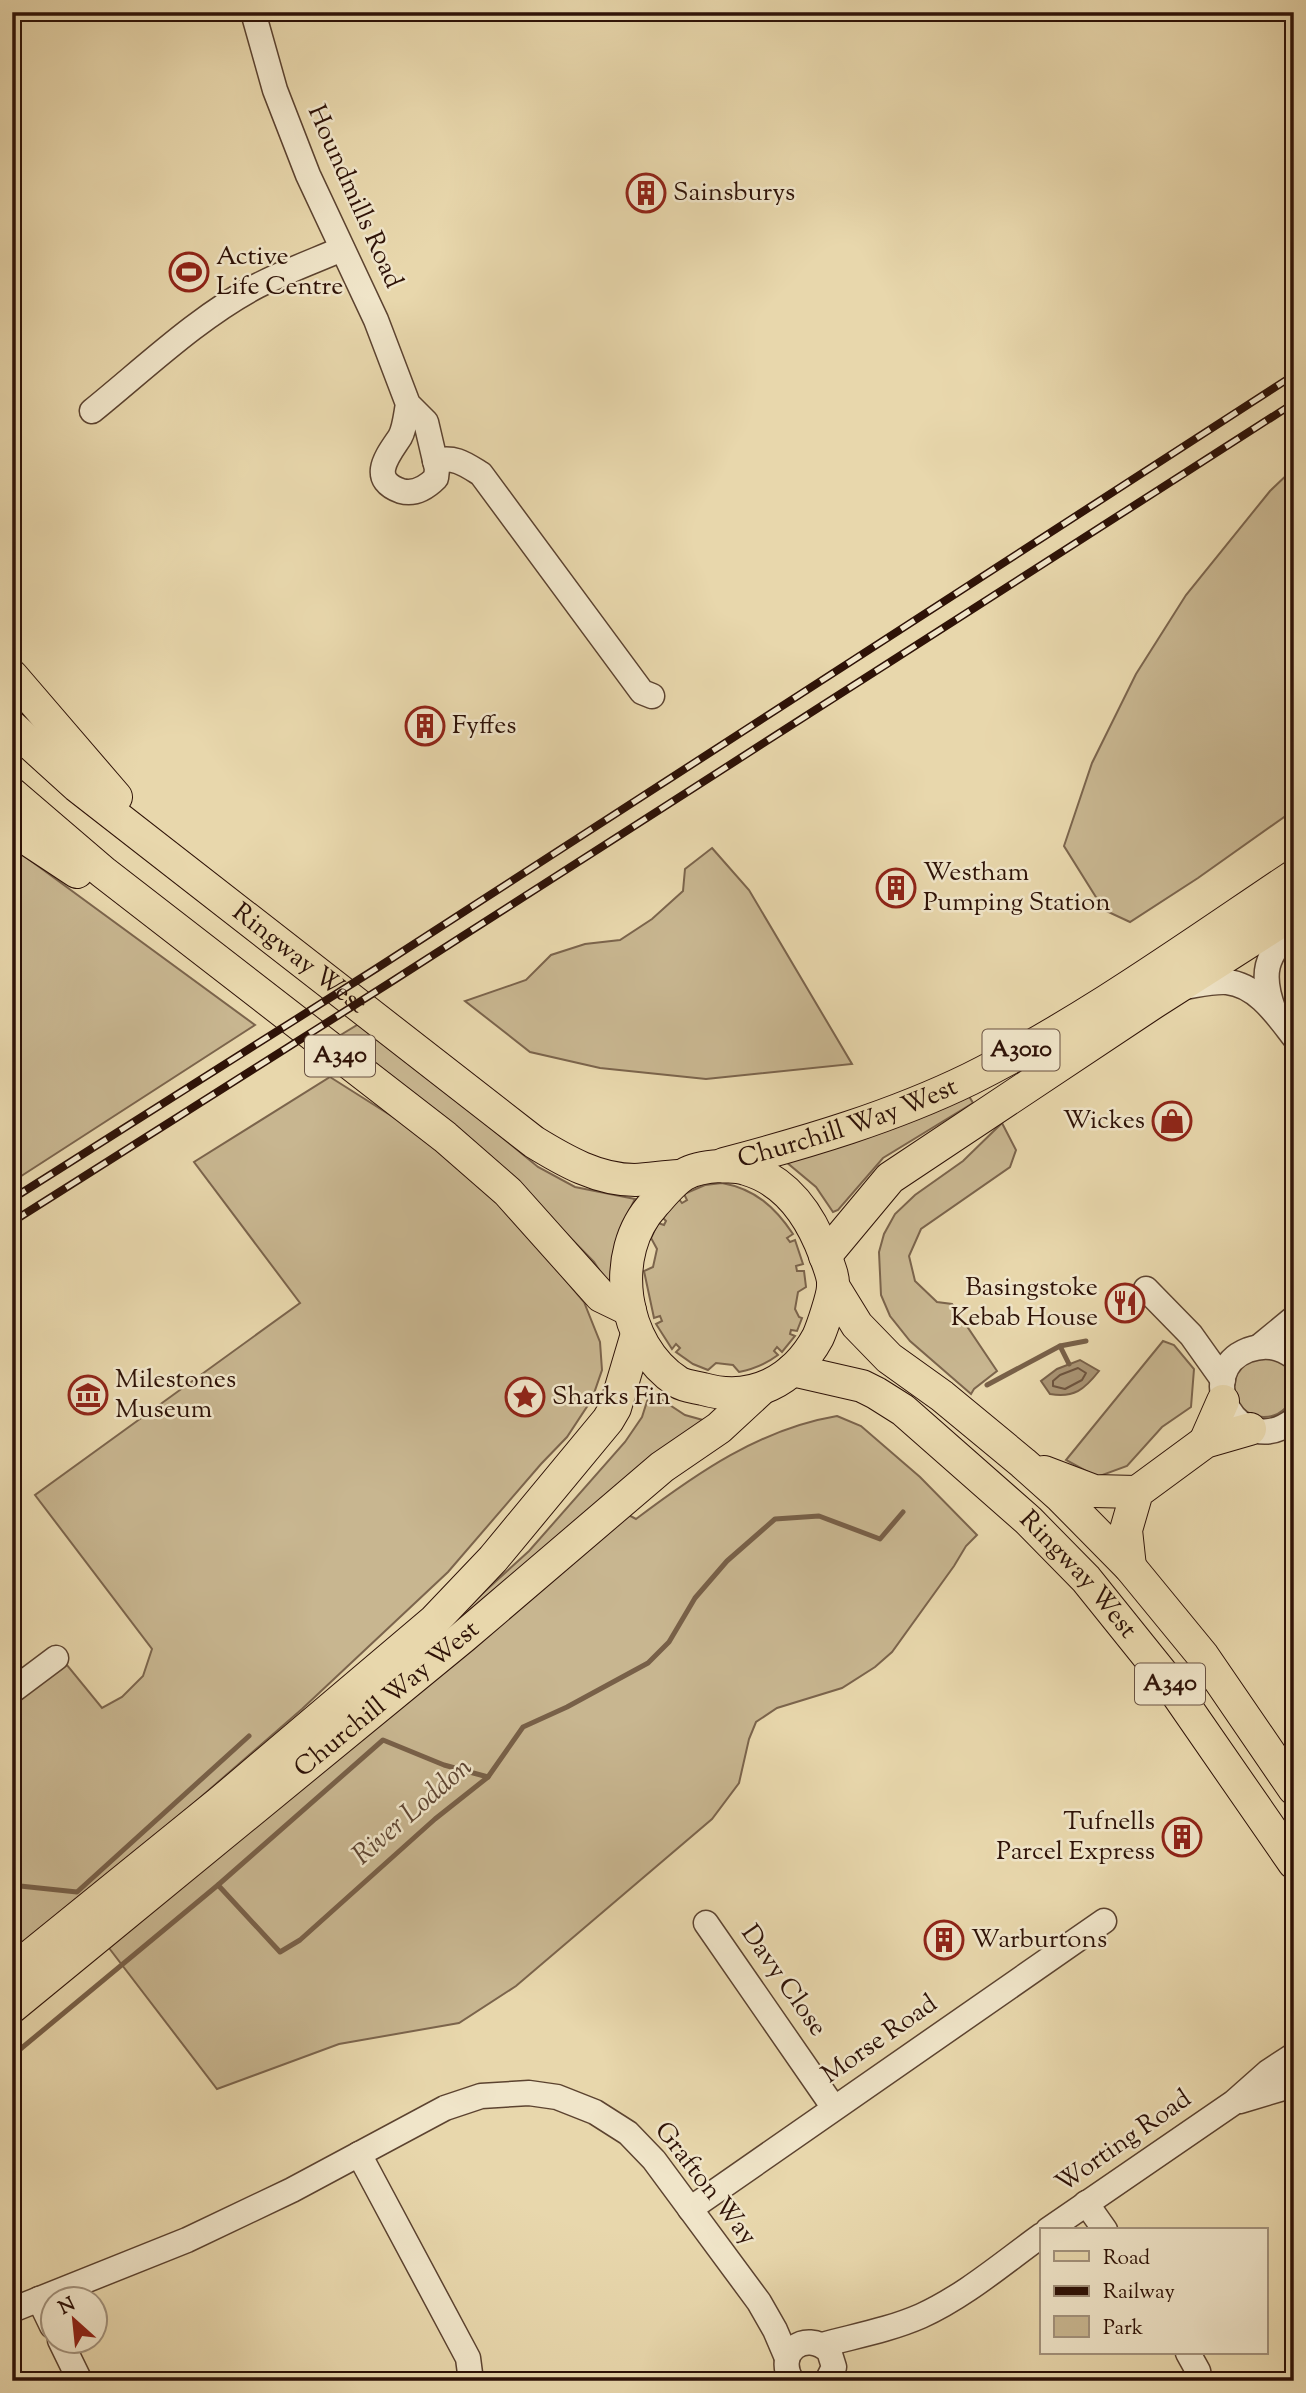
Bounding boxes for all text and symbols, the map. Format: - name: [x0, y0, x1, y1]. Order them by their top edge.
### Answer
- street label: Houndmills Road: [297, 99, 411, 295]
- building icon: Sainsburys: [625, 172, 667, 214]
- place label: Sainsburys: [673, 175, 795, 212]
- place label: Active Life Centre: [216, 239, 343, 306]
- sports icon: Active Life Centre: [168, 251, 210, 293]
- building icon: Fyffes: [404, 705, 446, 747]
- place label: Fyffes: [452, 708, 517, 745]
- place label: Westham Pumping Station: [923, 855, 1111, 922]
- building icon: Westham Pumping Station: [875, 867, 917, 909]
- street label: Ringway West: [224, 895, 374, 1023]
- road number: A3010: [982, 1030, 1060, 1070]
- road number: A340: [305, 1036, 375, 1076]
- street label: Churchill Way West: [733, 1069, 964, 1178]
- shop icon: Wickes: [1151, 1100, 1193, 1142]
- place label: Wickes: [1063, 1103, 1145, 1140]
- place label: Basingstoke Kebab House: [951, 1270, 1098, 1337]
- restaurant icon: Basingstoke Kebab House: [1104, 1282, 1146, 1324]
- place label: Milestones Museum: [115, 1362, 236, 1429]
- museum icon: Milestones Museum: [67, 1374, 109, 1416]
- place icon: Sharks Fin: [504, 1376, 546, 1418]
- place label: Sharks Fin: [552, 1379, 671, 1416]
- street label: Ringway West: [1010, 1502, 1146, 1647]
- street label: Churchill Way West: [286, 1612, 488, 1787]
- road number: A340: [1135, 1664, 1205, 1704]
- water label: River Loddon: [344, 1748, 482, 1875]
- place label: Tufnells Parcel Express: [996, 1804, 1155, 1871]
- building icon: Tufnells Parcel Express: [1161, 1816, 1203, 1858]
- street label: Davy Close: [731, 1918, 835, 2044]
- building icon: Warburtons: [923, 1919, 965, 1961]
- place label: Warburtons: [971, 1922, 1107, 1959]
- street label: Morse Road: [815, 1986, 946, 2094]
- street label: Worting Road: [1049, 2081, 1200, 2203]
- street label: Grafton Way: [645, 2114, 765, 2254]
- legend: [1040, 2228, 1268, 2354]
- text: Road: [1103, 2244, 1150, 2274]
- text: Railway: [1103, 2278, 1175, 2308]
- north arrow: [38, 2284, 108, 2354]
- text: N: [55, 2292, 80, 2323]
- text: Park: [1103, 2314, 1144, 2344]

